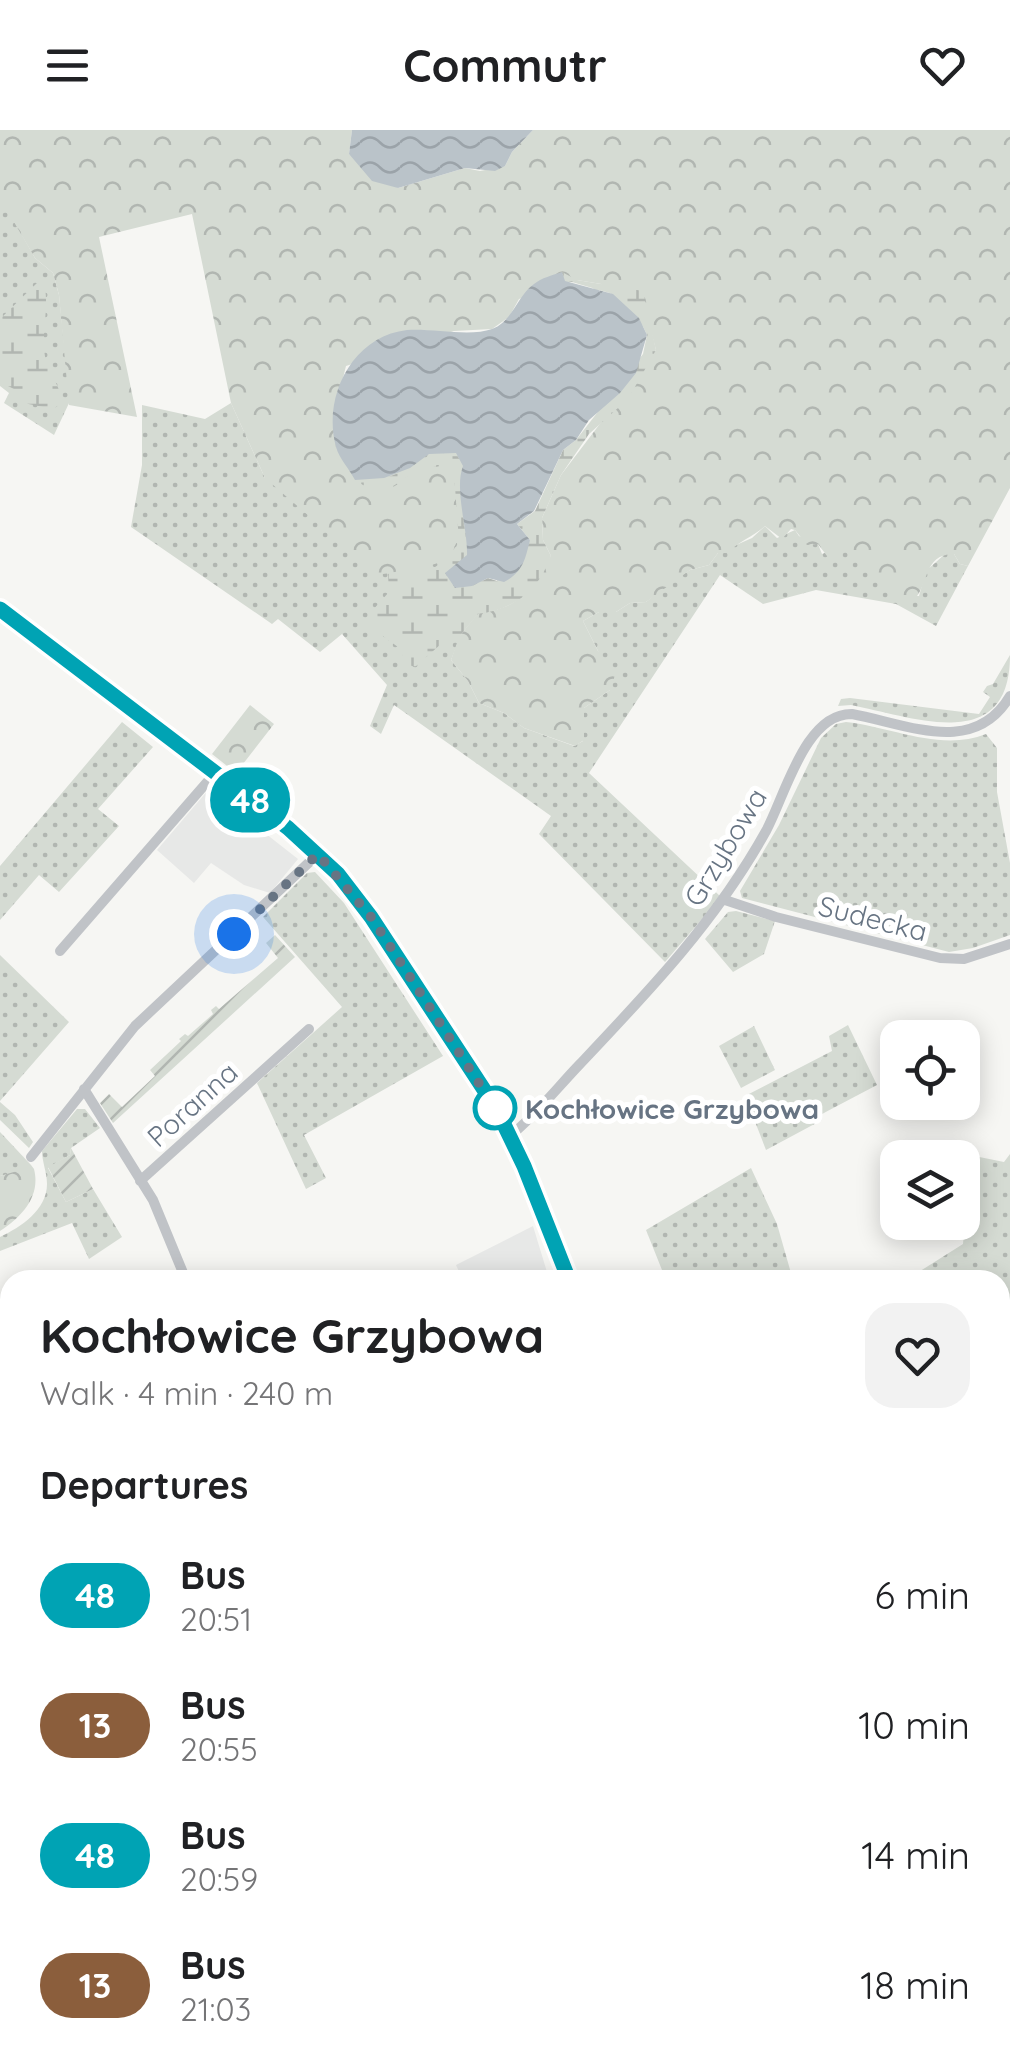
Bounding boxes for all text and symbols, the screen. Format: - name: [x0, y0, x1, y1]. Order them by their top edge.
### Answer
- text: Commutr: [403, 37, 607, 93]
- icon: menu: [40, 38, 95, 93]
- icon: heart: [915, 38, 970, 93]
- line badge: 48: [205, 768, 295, 832]
- text: 48: [230, 778, 270, 822]
- street label: Grzybowa: [676, 782, 774, 912]
- street label: Sudecka: [815, 888, 931, 948]
- your location: [209, 909, 259, 959]
- map controls: [880, 1020, 980, 1240]
- button: locate: [880, 1020, 980, 1120]
- street label: Poranna: [139, 1054, 245, 1154]
- marker: Kochłowice Grzybowa: [474, 1087, 516, 1129]
- place label: Kochłowice Grzybowa: [525, 1091, 819, 1126]
- button: layers: [880, 1140, 980, 1240]
- button: heart: [865, 1303, 970, 1408]
- text: Kochłowice Grzybowa: [40, 1305, 544, 1365]
- text: Walk · 4 min · 240 m: [40, 1373, 333, 1413]
- text: Departures: [40, 1461, 248, 1509]
- text: Bus: [180, 1551, 246, 1599]
- text: 6 min: [874, 1571, 970, 1619]
- text: 48: [75, 1573, 115, 1617]
- text: 20:51: [180, 1599, 252, 1639]
- text: Bus: [180, 1681, 246, 1729]
- text: 10 min: [858, 1701, 970, 1749]
- text: 13: [79, 1703, 111, 1747]
- text: 20:55: [180, 1729, 258, 1769]
- text: Bus: [180, 1811, 246, 1859]
- text: 14 min: [861, 1831, 970, 1879]
- text: 48: [75, 1833, 115, 1877]
- text: 20:59: [180, 1859, 258, 1899]
- text: Bus: [180, 1941, 246, 1989]
- text: 18 min: [860, 1961, 970, 2009]
- text: 13: [79, 1963, 111, 2007]
- text: 21:03: [180, 1989, 251, 2029]

